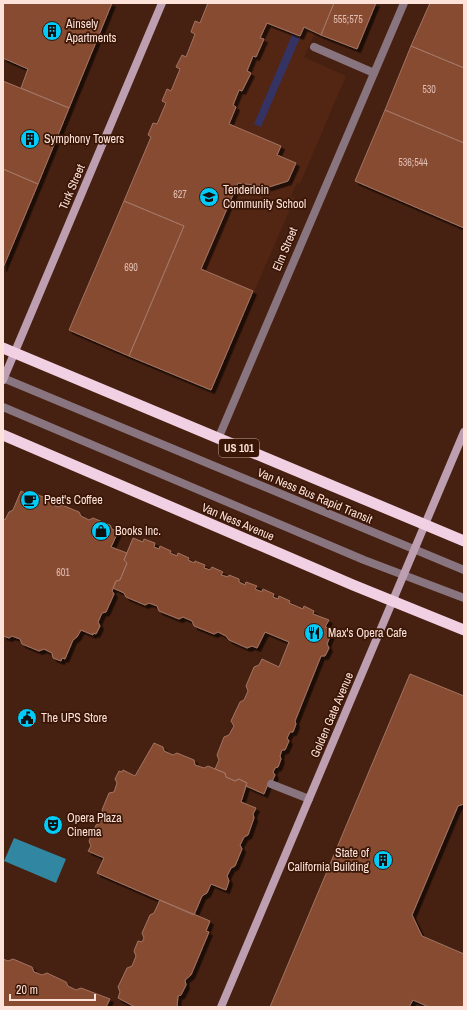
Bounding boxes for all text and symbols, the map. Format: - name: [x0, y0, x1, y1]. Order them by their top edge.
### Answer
- house number: 555;575: [333, 13, 363, 26]
- place label: Ainsely Apartments: [65, 16, 116, 46]
- building icon: Ainsely Apartments: [41, 20, 63, 42]
- house number: 530: [422, 83, 436, 96]
- building icon: Symphony Towers: [19, 128, 41, 150]
- place label: Symphony Towers: [44, 131, 124, 147]
- house number: 536;544: [398, 156, 428, 169]
- street label: Turk Street: [55, 162, 89, 212]
- place label: Tenderloin Community School: [223, 182, 306, 212]
- school or university icon: Tenderloin Community School: [198, 186, 220, 208]
- house number: 627: [173, 188, 187, 201]
- street label: Elm Street: [269, 224, 301, 273]
- house number: 690: [124, 261, 138, 274]
- road number: US 101: [219, 439, 259, 457]
- street label: Van Ness Bus Rapid Transit: [255, 465, 375, 528]
- cafe icon: Peet's Coffee: [19, 489, 41, 511]
- place label: Peet's Coffee: [44, 492, 103, 508]
- street label: Van Ness Avenue: [199, 500, 277, 544]
- shop icon: Books Inc.: [90, 520, 112, 542]
- place label: Books Inc.: [115, 523, 161, 539]
- house number: 601: [56, 566, 70, 579]
- restaurant icon: Max's Opera Cafe: [303, 622, 325, 644]
- place label: Max's Opera Cafe: [328, 625, 407, 641]
- street label: Golden Gate Avenue: [307, 670, 357, 760]
- public building icon: The UPS Store: [16, 707, 38, 729]
- place label: The UPS Store: [41, 710, 107, 726]
- place label: Opera Plaza Cinema: [67, 810, 122, 840]
- theatre icon: Opera Plaza Cinema: [42, 814, 64, 836]
- place label: State of California Building: [287, 845, 370, 875]
- building icon: State of California Building: [372, 849, 394, 871]
- scale bar: [10, 976, 95, 1002]
- text: 20 m: [16, 982, 38, 998]

